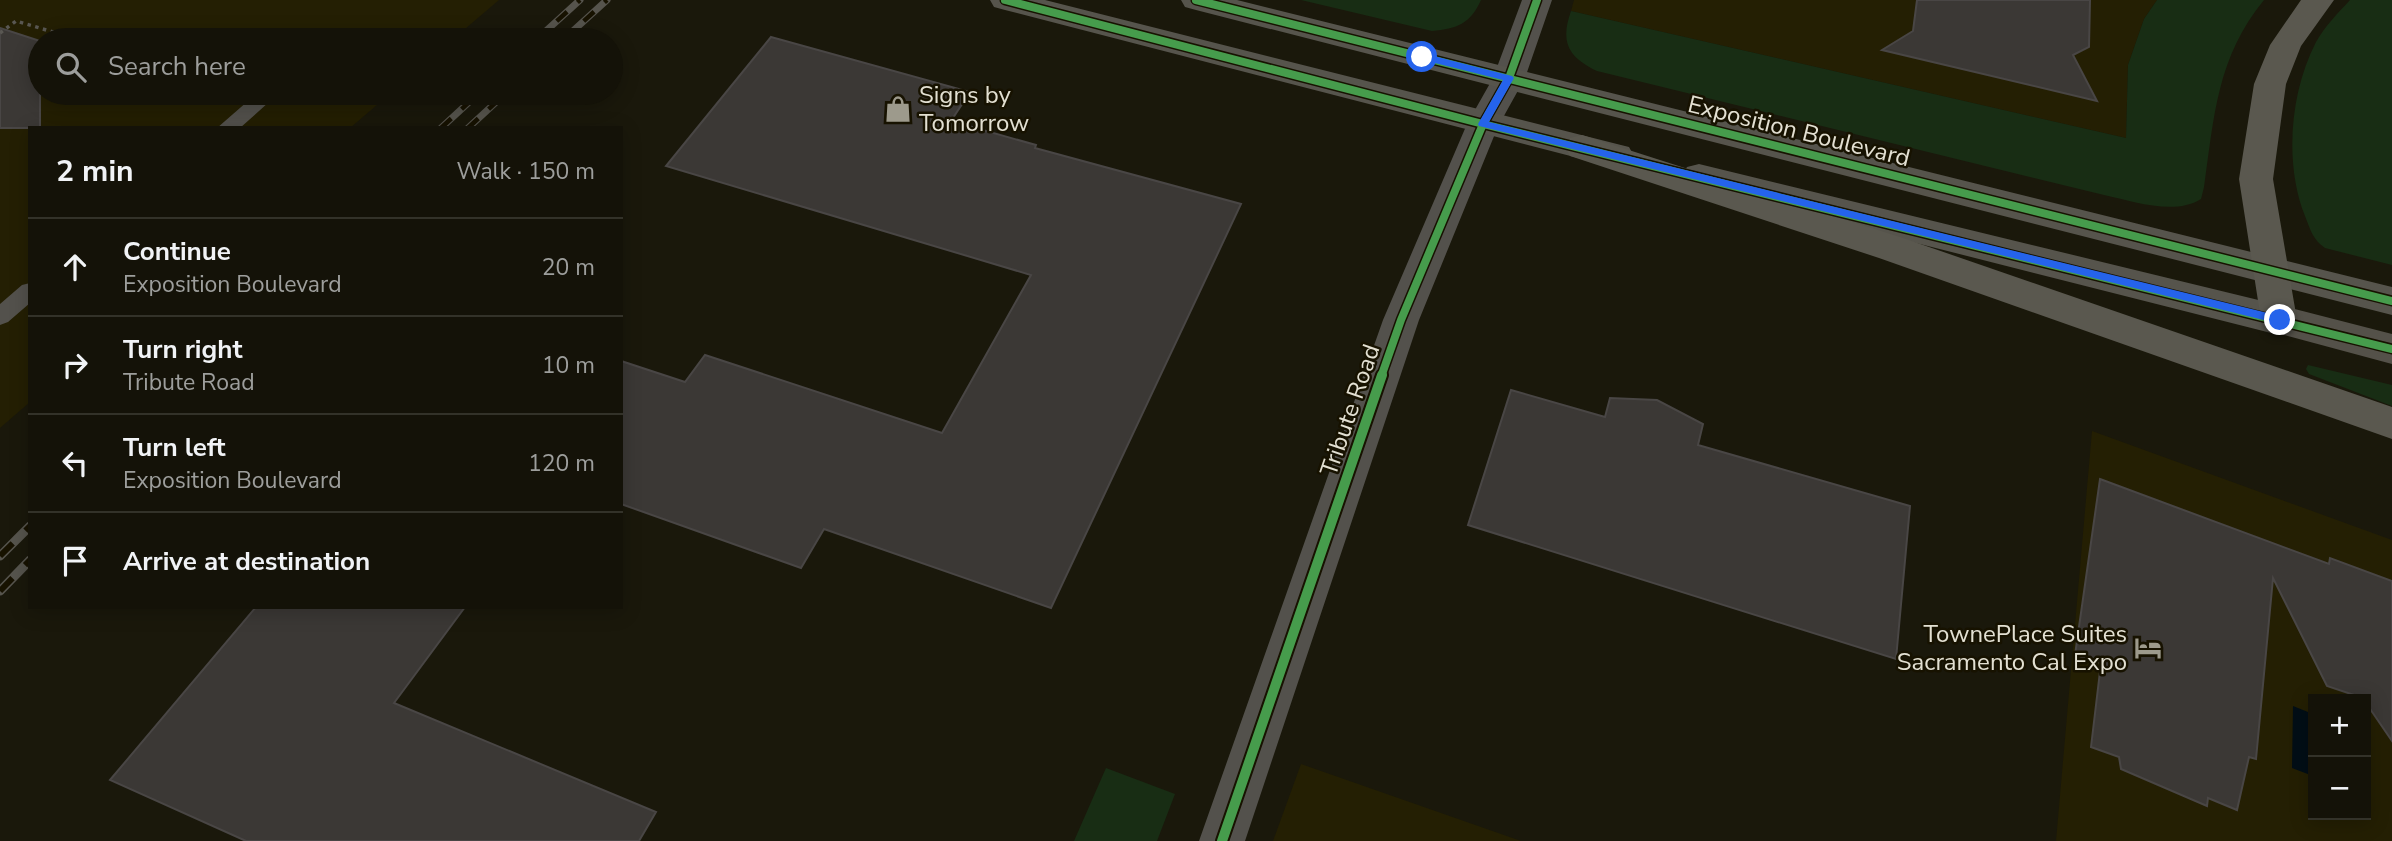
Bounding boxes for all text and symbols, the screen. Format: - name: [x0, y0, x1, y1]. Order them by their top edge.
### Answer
- search box: [28, 28, 623, 105]
- route start: [1406, 41, 1437, 72]
- icon: search: [52, 48, 90, 86]
- text: Search here: [108, 49, 246, 84]
- place label: Signs by Tomorrow: [919, 79, 1029, 139]
- street label: Exposition Boulevard: [1684, 88, 1914, 174]
- shop icon: Signs by Tomorrow: [883, 94, 913, 124]
- text: 2 min: [56, 151, 134, 192]
- text: Walk · 150 m: [456, 156, 595, 187]
- text: Continue: [123, 234, 231, 269]
- icon: ahead: [56, 248, 94, 286]
- text: 20 m: [542, 252, 595, 283]
- text: Exposition Boulevard: [123, 269, 342, 300]
- route end: [2264, 304, 2295, 335]
- text: Turn right: [123, 332, 242, 367]
- street label: Tribute Road: [1313, 340, 1387, 480]
- icon: right: [56, 346, 94, 384]
- text: 10 m: [542, 350, 595, 381]
- text: Tribute Road: [123, 367, 255, 398]
- text: Turn left: [123, 430, 226, 465]
- icon: left: [56, 444, 94, 482]
- text: 120 m: [528, 448, 595, 479]
- text: Exposition Boulevard: [123, 465, 342, 496]
- icon: arrive: [56, 542, 94, 580]
- text: Arrive at destination: [123, 544, 370, 579]
- place label: TownePlace Suites Sacramento Cal Expo: [1897, 618, 2127, 678]
- hotel icon: TownePlace Suites Sacramento Cal Expo: [2133, 633, 2163, 663]
- map controls: [2308, 694, 2371, 820]
- button: +: [2308, 694, 2371, 757]
- button: −: [2308, 757, 2371, 820]

